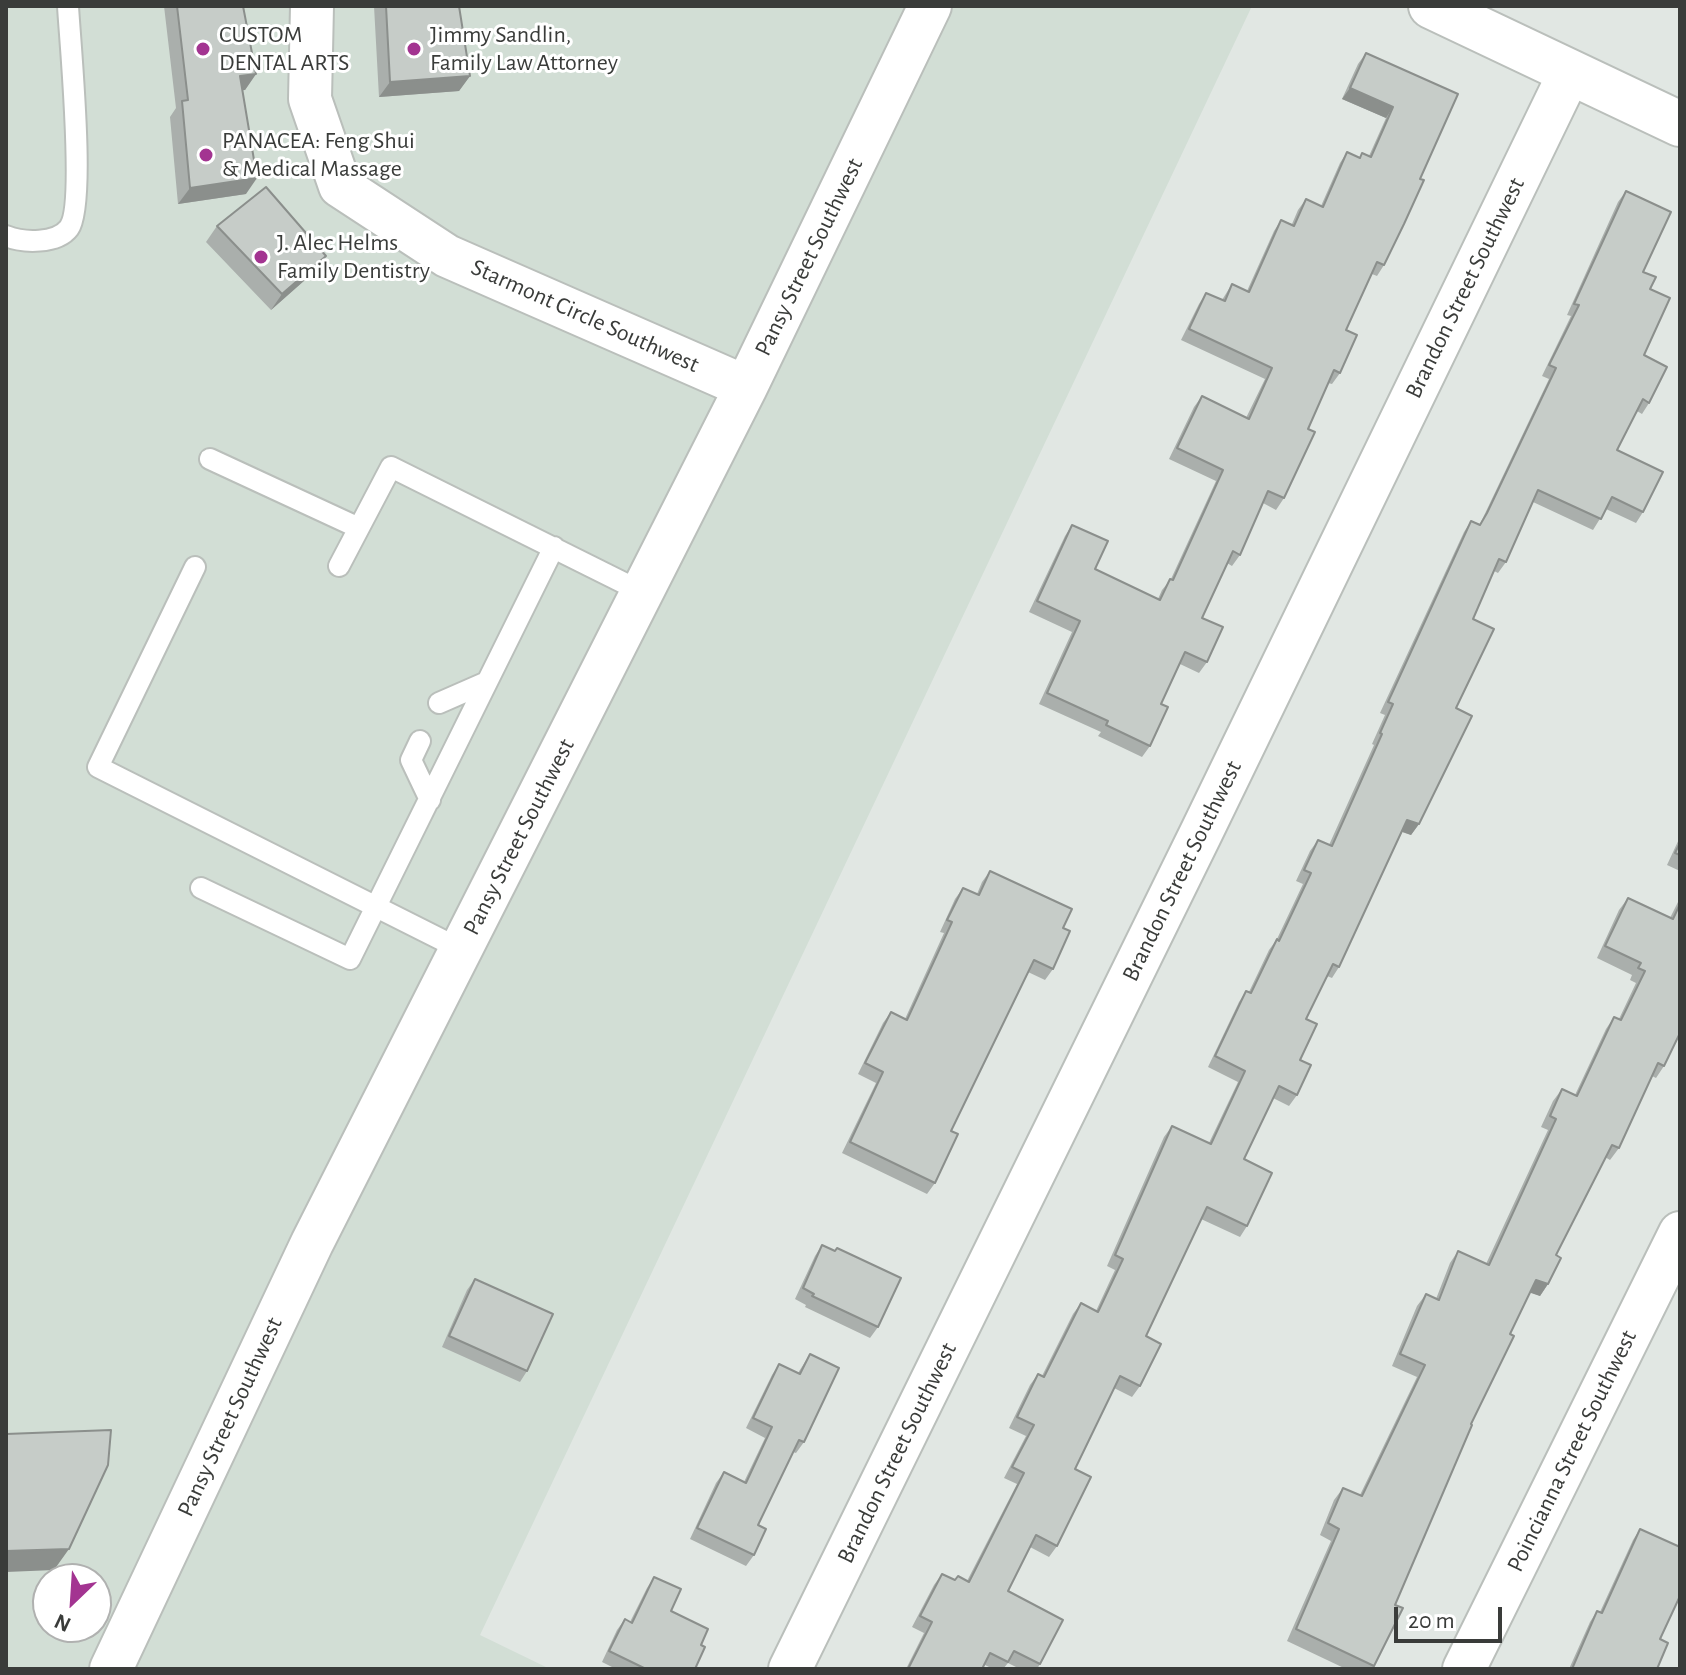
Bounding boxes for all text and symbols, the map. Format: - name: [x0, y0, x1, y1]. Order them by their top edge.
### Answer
- place label: CUSTOM DENTAL ARTS: [219, 21, 349, 77]
- place label: Jimmy Sandlin, Family Law Attorney: [430, 21, 618, 77]
- marker: CUSTOM DENTAL ARTS: [194, 40, 212, 58]
- marker: Jimmy Sandlin, Family Law Attorney: [405, 40, 423, 58]
- place label: PANACEA: Feng Shui & Medical Massage: [222, 127, 415, 183]
- marker: PANACEA: Feng Shui & Medical Massage: [197, 146, 215, 164]
- street label: Pansy Street Southwest: [749, 153, 869, 361]
- street label: Brandon Street Southwest: [1399, 173, 1531, 403]
- place label: J. Alec Helms Family Dentistry: [277, 229, 430, 285]
- marker: J. Alec Helms Family Dentistry: [252, 248, 270, 266]
- street label: Starmont Circle Southwest: [467, 253, 703, 379]
- street label: Pansy Street Southwest: [457, 734, 581, 940]
- street label: Brandon Street Southwest: [1116, 756, 1248, 986]
- street label: Pansy Street Southwest: [171, 1313, 289, 1521]
- street label: Poincianna Street Southwest: [1501, 1325, 1643, 1577]
- street label: Brandon Street Southwest: [831, 1338, 963, 1568]
- north arrow: [32, 1563, 112, 1643]
- scale bar: [1398, 1591, 1506, 1641]
- text: 20 m: [1408, 1609, 1455, 1633]
- text: N: [51, 1610, 74, 1636]

